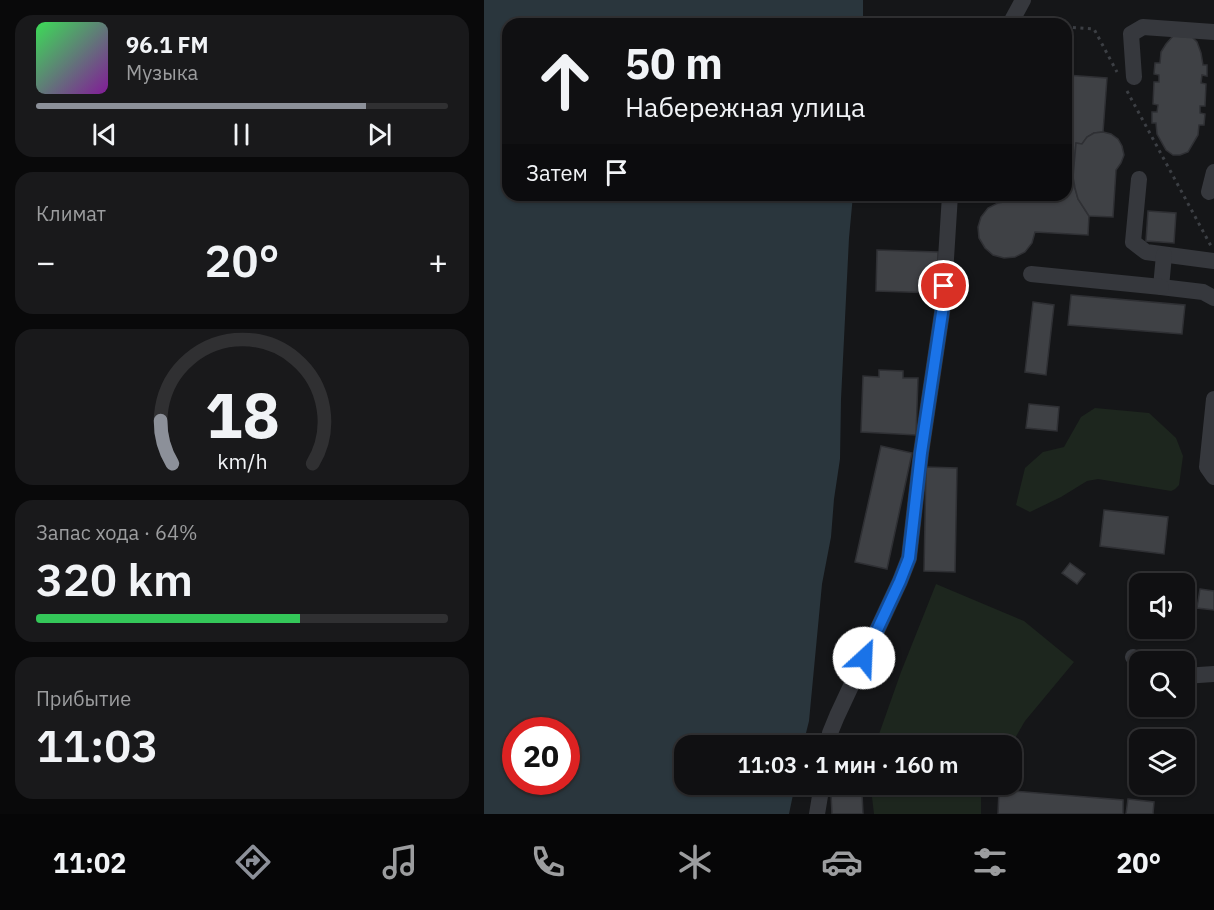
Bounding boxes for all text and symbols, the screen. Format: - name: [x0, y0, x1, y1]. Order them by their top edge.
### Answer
- text: 96.1 FM: [126, 30, 209, 59]
- text: 50 m: [625, 36, 723, 91]
- icon: ahead: [526, 42, 604, 120]
- text: Музыка: [126, 59, 198, 86]
- text: Набережная улица: [625, 89, 865, 124]
- icon: previous: [88, 118, 121, 151]
- icon: pause: [225, 118, 258, 151]
- icon: next: [363, 118, 396, 151]
- icon: arrive: [600, 156, 633, 189]
- text: Затем: [526, 158, 588, 187]
- text: Климат: [36, 200, 106, 227]
- text: 20°: [204, 231, 280, 289]
- text: −: [36, 240, 56, 283]
- text: +: [428, 240, 448, 283]
- pin: [918, 260, 969, 311]
- icon: arrive: [927, 269, 960, 302]
- text: 18: [205, 374, 279, 455]
- text: km/h: [217, 447, 267, 475]
- text: Запас хода · 64%: [36, 519, 198, 546]
- text: 320 km: [36, 550, 193, 608]
- map controls: [1129, 573, 1195, 795]
- button: sound: [1129, 573, 1195, 639]
- position arrow: [832, 626, 896, 690]
- button: search: [1129, 651, 1195, 717]
- text: Прибытие: [36, 685, 131, 712]
- text: 11:03: [36, 716, 158, 774]
- speed limit sign: 20: [502, 717, 580, 795]
- button: layers: [1129, 729, 1195, 795]
- text: 11:03 · 1 мин · 160 m: [737, 750, 959, 779]
- icon: directions: [232, 841, 274, 883]
- icon: music: [379, 841, 421, 883]
- icon: phone: [527, 841, 569, 883]
- icon: climate: [674, 841, 716, 883]
- icon: car: [821, 841, 863, 883]
- icon: filters: [969, 841, 1011, 883]
- text: 11:02: [53, 845, 126, 880]
- text: 20°: [1116, 845, 1161, 880]

